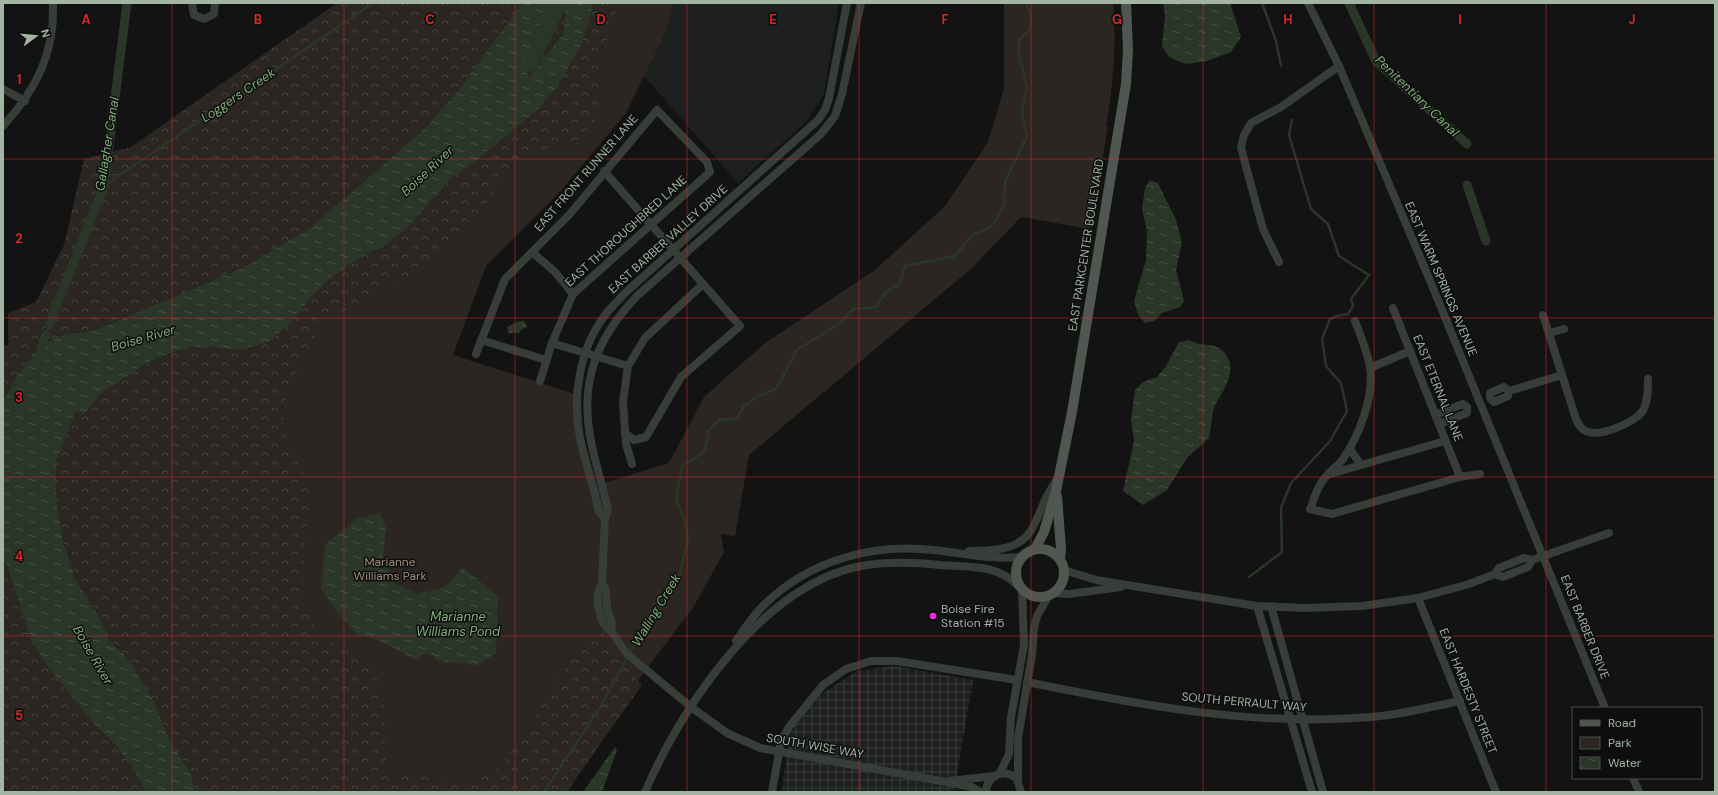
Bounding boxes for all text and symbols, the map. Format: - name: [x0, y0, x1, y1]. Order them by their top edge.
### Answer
- text: A: [81, 11, 91, 28]
- text: B: [254, 11, 262, 28]
- text: C: [425, 11, 435, 28]
- text: D: [596, 11, 606, 28]
- text: E: [769, 11, 777, 28]
- text: F: [941, 11, 949, 28]
- text: G: [1112, 11, 1122, 28]
- text: H: [1283, 11, 1293, 28]
- text: I: [1458, 11, 1462, 28]
- text: J: [1628, 11, 1636, 28]
- north arrow: [16, 16, 56, 56]
- text: N: [38, 27, 53, 39]
- water label: Penitentiary Canal: [1371, 52, 1463, 141]
- water label: Loggers Creek: [198, 64, 279, 126]
- text: 1: [17, 71, 21, 88]
- water label: Gallagher Canal: [91, 95, 123, 192]
- street label: EAST FRONT RUNNER LANE: [531, 111, 642, 235]
- water label: Boise River: [397, 141, 458, 200]
- street label: EAST PARKCENTER BOULEVARD: [1064, 158, 1108, 332]
- street label: EAST THOROUGHBRED LANE: [562, 172, 691, 290]
- street label: EAST BARBER VALLEY DRIVE: [605, 181, 731, 297]
- street label: EAST WARM SPRINGS AVENUE: [1401, 199, 1481, 359]
- text: 2: [15, 230, 23, 247]
- water label: Boise River: [109, 320, 178, 355]
- street label: EAST ETERNAL LANE: [1409, 332, 1467, 444]
- text: 3: [15, 389, 23, 406]
- text: 4: [15, 548, 23, 565]
- park label: Marianne Williams Park: [354, 554, 426, 584]
- water label: Walling Creek: [628, 570, 685, 650]
- street label: EAST BARBER DRIVE: [1557, 573, 1613, 682]
- place label: Boise Fire Station #15: [941, 601, 1005, 631]
- water label: Marianne Williams Pond: [416, 608, 501, 640]
- marker: Boise Fire Station #15: [928, 611, 938, 621]
- water label: Boise River: [69, 622, 117, 689]
- street label: EAST HARDESTY STREET: [1435, 626, 1501, 756]
- street label: SOUTH PERRAULT WAY: [1181, 689, 1307, 715]
- text: 5: [15, 707, 23, 724]
- legend: [1572, 707, 1702, 779]
- text: Road: [1608, 715, 1636, 731]
- street label: SOUTH WISE WAY: [765, 730, 865, 762]
- text: Park: [1608, 735, 1632, 751]
- text: Water: [1608, 755, 1642, 771]

